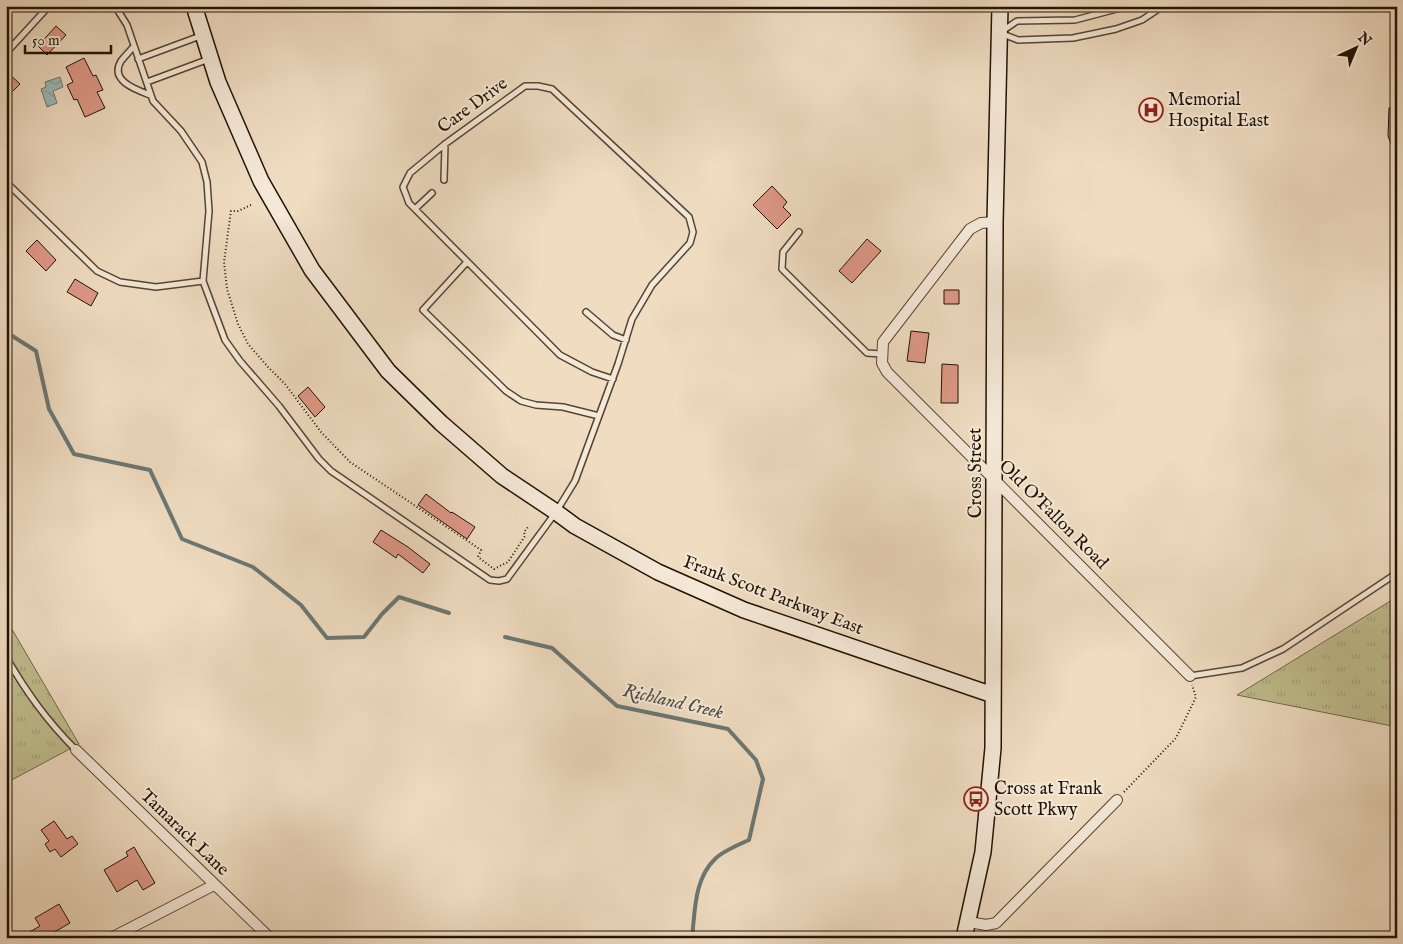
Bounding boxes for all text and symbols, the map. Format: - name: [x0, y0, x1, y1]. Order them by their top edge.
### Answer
- scale bar: [25, 22, 111, 54]
- north arrow: [1330, 22, 1380, 72]
- text: N: [1353, 28, 1375, 50]
- text: 50 m: [32, 31, 60, 50]
- street label: Care Drive: [433, 73, 513, 139]
- place label: Memorial Hospital East: [1168, 89, 1269, 133]
- hospital icon: Memorial Hospital East: [1138, 97, 1164, 123]
- street label: Cross Street: [965, 428, 988, 518]
- street label: Old O'Fallon Road: [993, 455, 1113, 575]
- street label: Frank Scott Parkway East: [680, 551, 866, 641]
- water label: Richland Creek: [621, 679, 726, 725]
- place label: Cross at Frank Scott Pkwy: [994, 778, 1103, 822]
- street label: Tamarack Lane: [135, 785, 233, 881]
- bus stop icon: Cross at Frank Scott Pkwy: [963, 786, 989, 812]

